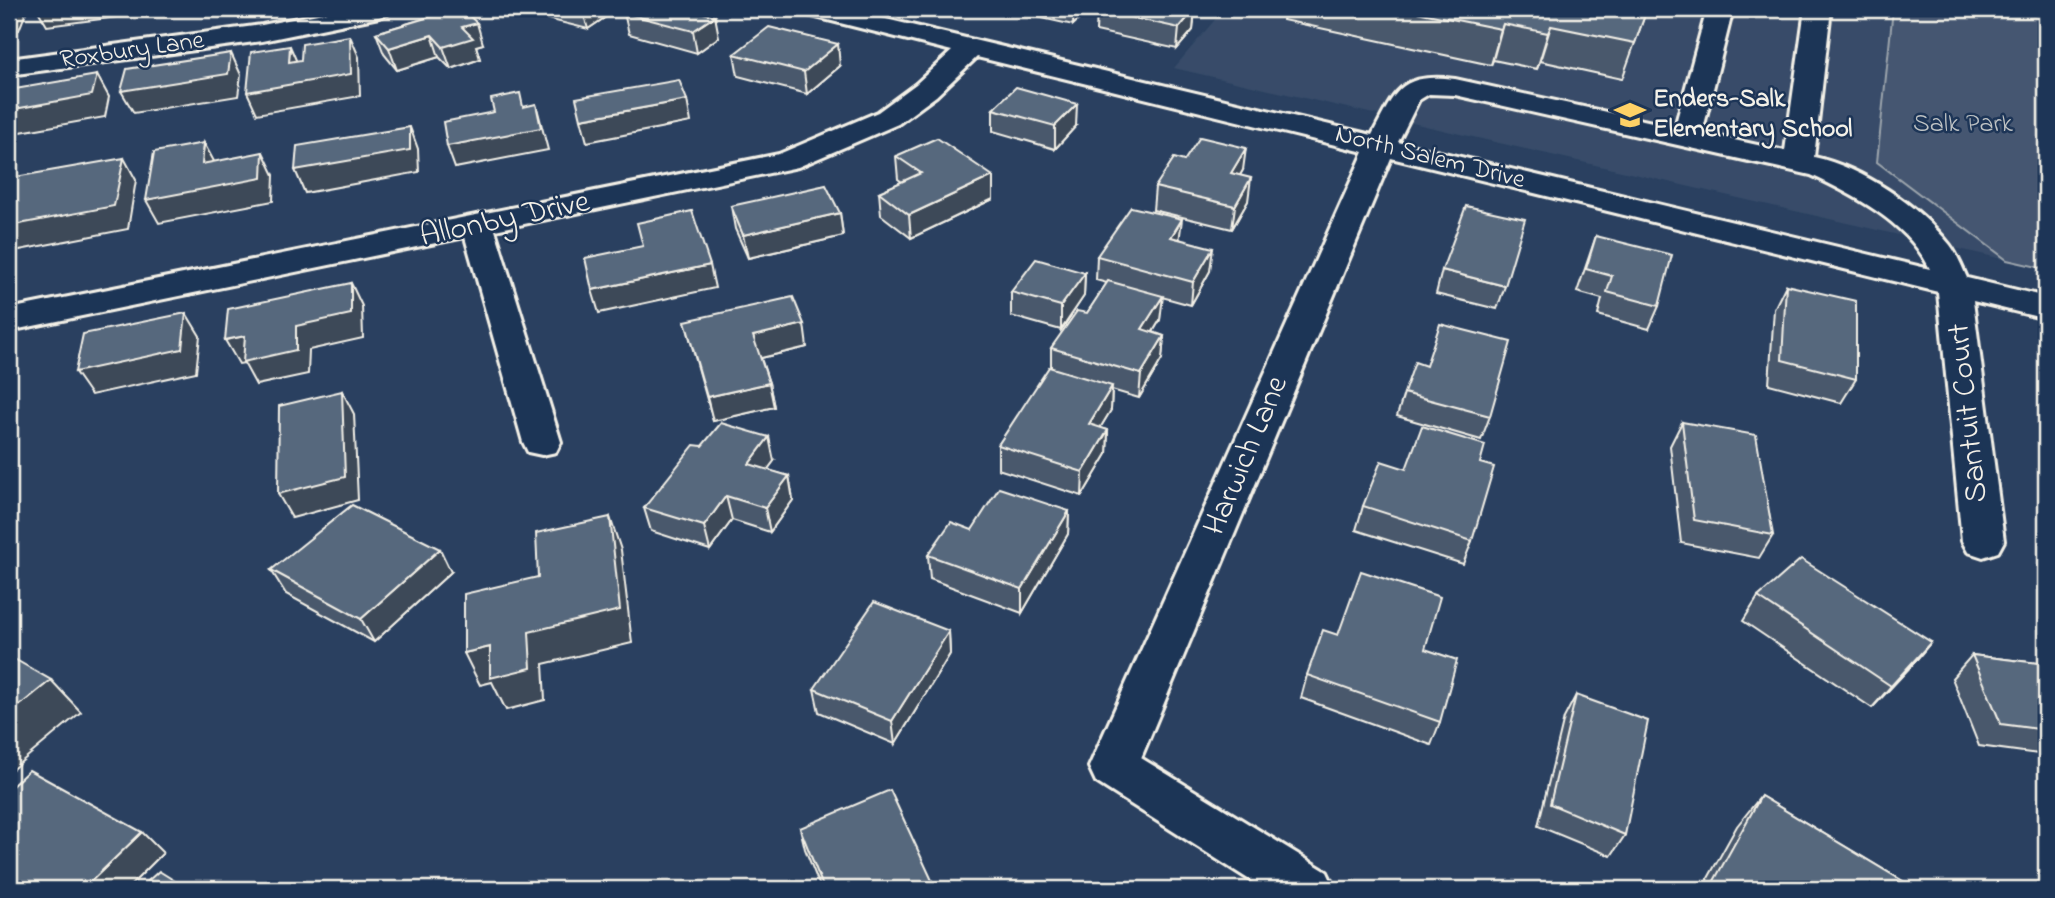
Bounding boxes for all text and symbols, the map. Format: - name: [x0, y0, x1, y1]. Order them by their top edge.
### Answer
- street label: Roxbury Lane: [57, 22, 207, 80]
- place label: Enders-Salk Elementary School: [1653, 81, 1852, 149]
- school or university icon: Enders-Salk Elementary School: [1613, 98, 1647, 132]
- park label: Salk Park: [1913, 106, 2014, 144]
- street label: North Salem Drive: [1331, 116, 1529, 200]
- street label: Allonby Drive: [416, 179, 595, 261]
- street label: Santuit Court: [1936, 321, 2002, 505]
- street label: Harwich Lane: [1192, 368, 1302, 543]

